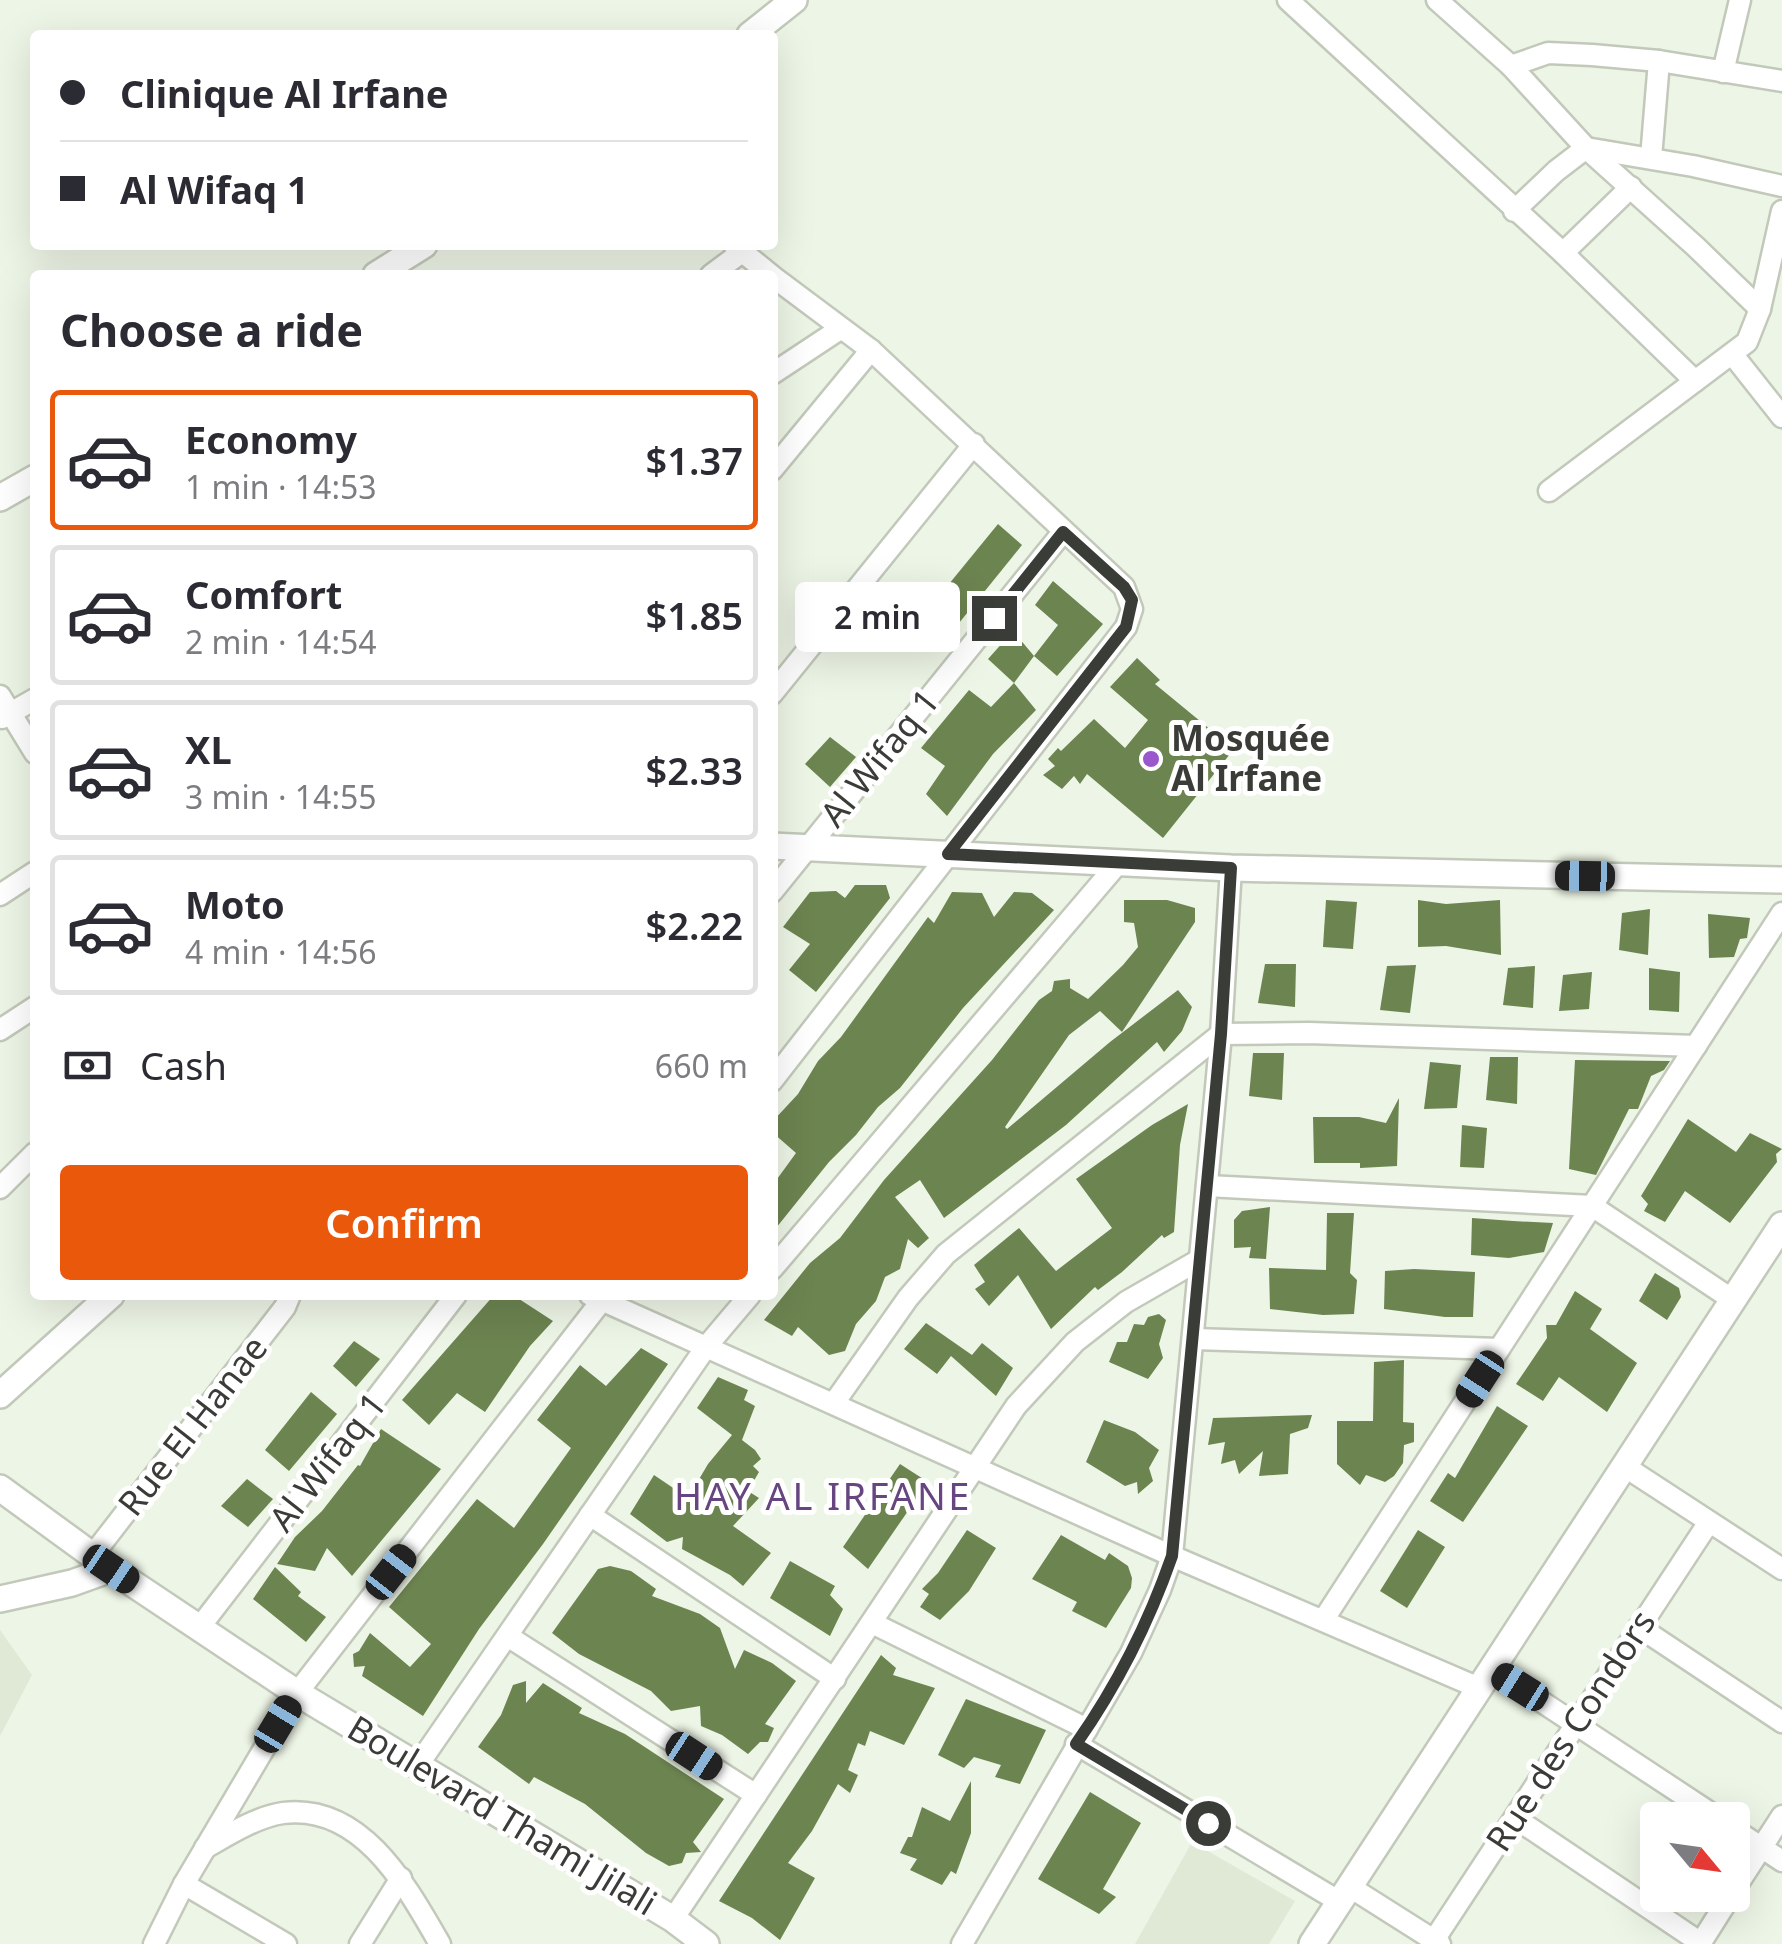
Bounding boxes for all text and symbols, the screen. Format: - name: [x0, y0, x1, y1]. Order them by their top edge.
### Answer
- text: Clinique Al Irfane: [120, 67, 449, 119]
- text: Al Wifaq 1: [120, 163, 309, 215]
- text: Choose a ride: [60, 299, 363, 360]
- text: Economy: [185, 413, 357, 465]
- icon: car: [65, 415, 155, 505]
- text: $1.37: [646, 434, 743, 486]
- text: 1 min · 14:53: [185, 465, 377, 508]
- text: Comfort: [185, 568, 342, 620]
- icon: car: [65, 570, 155, 660]
- callout: 2 min: [794, 583, 959, 653]
- text: $1.85: [646, 589, 743, 641]
- text: 2 min: [834, 595, 921, 638]
- route end: [972, 596, 1017, 641]
- text: 2 min · 14:54: [185, 620, 377, 663]
- street label: Al Wifaq 1: [809, 678, 949, 836]
- place label: Mosquée Al Irfane: [1171, 714, 1330, 801]
- text: XL: [185, 723, 232, 775]
- icon: car: [65, 725, 155, 815]
- text: $2.33: [646, 744, 743, 796]
- marker: Mosquée Al Irfane: [1140, 748, 1162, 770]
- text: 3 min · 14:55: [185, 775, 377, 818]
- car: [1555, 860, 1615, 892]
- text: Moto: [185, 878, 285, 930]
- icon: car: [65, 880, 155, 970]
- text: $2.22: [646, 899, 743, 951]
- text: 4 min · 14:56: [185, 930, 377, 973]
- icon: cash: [60, 1038, 115, 1093]
- text: Cash: [140, 1039, 227, 1091]
- text: 660 m: [655, 1044, 748, 1087]
- button: Confirm: [60, 1165, 748, 1280]
- street label: Rue El Hanae: [107, 1325, 277, 1525]
- car: [1451, 1346, 1509, 1412]
- street label: Al Wifaq 1: [258, 1382, 396, 1540]
- district label: HAY AL IRFANE: [674, 1469, 972, 1521]
- car: [361, 1539, 421, 1605]
- car: [78, 1540, 144, 1598]
- street label: Rue des Condors: [1474, 1601, 1665, 1860]
- car: [1487, 1658, 1553, 1716]
- car: [250, 1691, 306, 1757]
- street label: Boulevard Thami Jilali: [340, 1704, 666, 1926]
- car: [661, 1727, 727, 1785]
- route start: [1186, 1801, 1231, 1846]
- north arrow: [1640, 1802, 1750, 1912]
- map controls: [1640, 1802, 1750, 1912]

